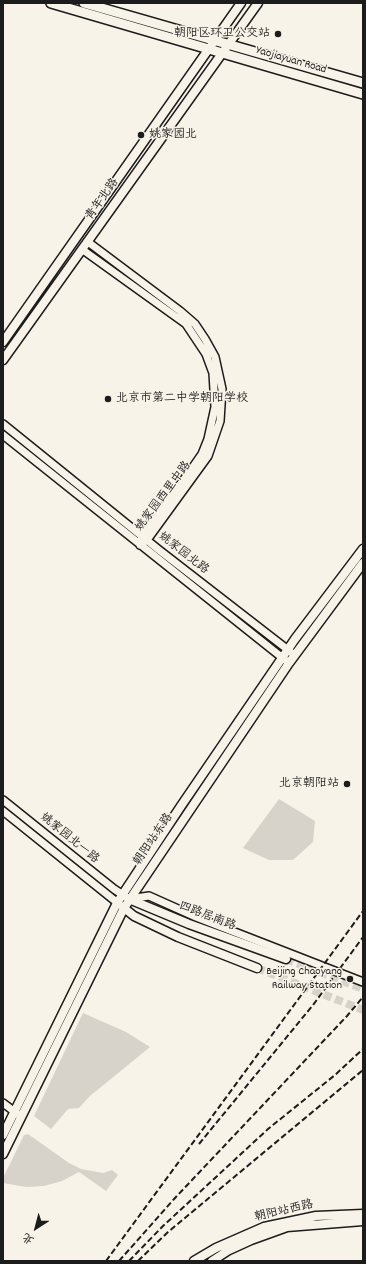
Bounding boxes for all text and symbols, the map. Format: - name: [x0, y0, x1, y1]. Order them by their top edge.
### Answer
- place label: 朝阳区环卫公交站: [174, 27, 270, 41]
- marker: 朝阳区环卫公交站: [273, 29, 283, 39]
- street label: Yaojiayuan Road: [254, 44, 328, 78]
- place label: 姚家园北: [149, 128, 197, 142]
- marker: 姚家园北: [136, 130, 146, 140]
- street label: 青年北路: [83, 176, 123, 224]
- place label: 北京市第二中学朝阳学校: [116, 392, 248, 406]
- marker: 北京市第二中学朝阳学校: [103, 394, 113, 404]
- street label: 姚家园西里中路: [133, 459, 195, 535]
- street label: 姚家园北路: [155, 530, 211, 578]
- place label: 北京朝阳站: [279, 777, 339, 791]
- marker: 北京朝阳站: [342, 779, 352, 789]
- street label: 姚家园北一路: [36, 811, 102, 867]
- street label: 朝阳站东路: [131, 811, 177, 869]
- street label: 四路居南路: [176, 900, 238, 934]
- place label: Beijing Chaoyang Railway Station: [266, 965, 342, 993]
- marker: Beijing Chaoyang Railway Station: [345, 974, 355, 984]
- street label: 朝阳站西路: [253, 1198, 315, 1226]
- north arrow: [16, 1208, 56, 1248]
- text: 北: [20, 1228, 38, 1247]

